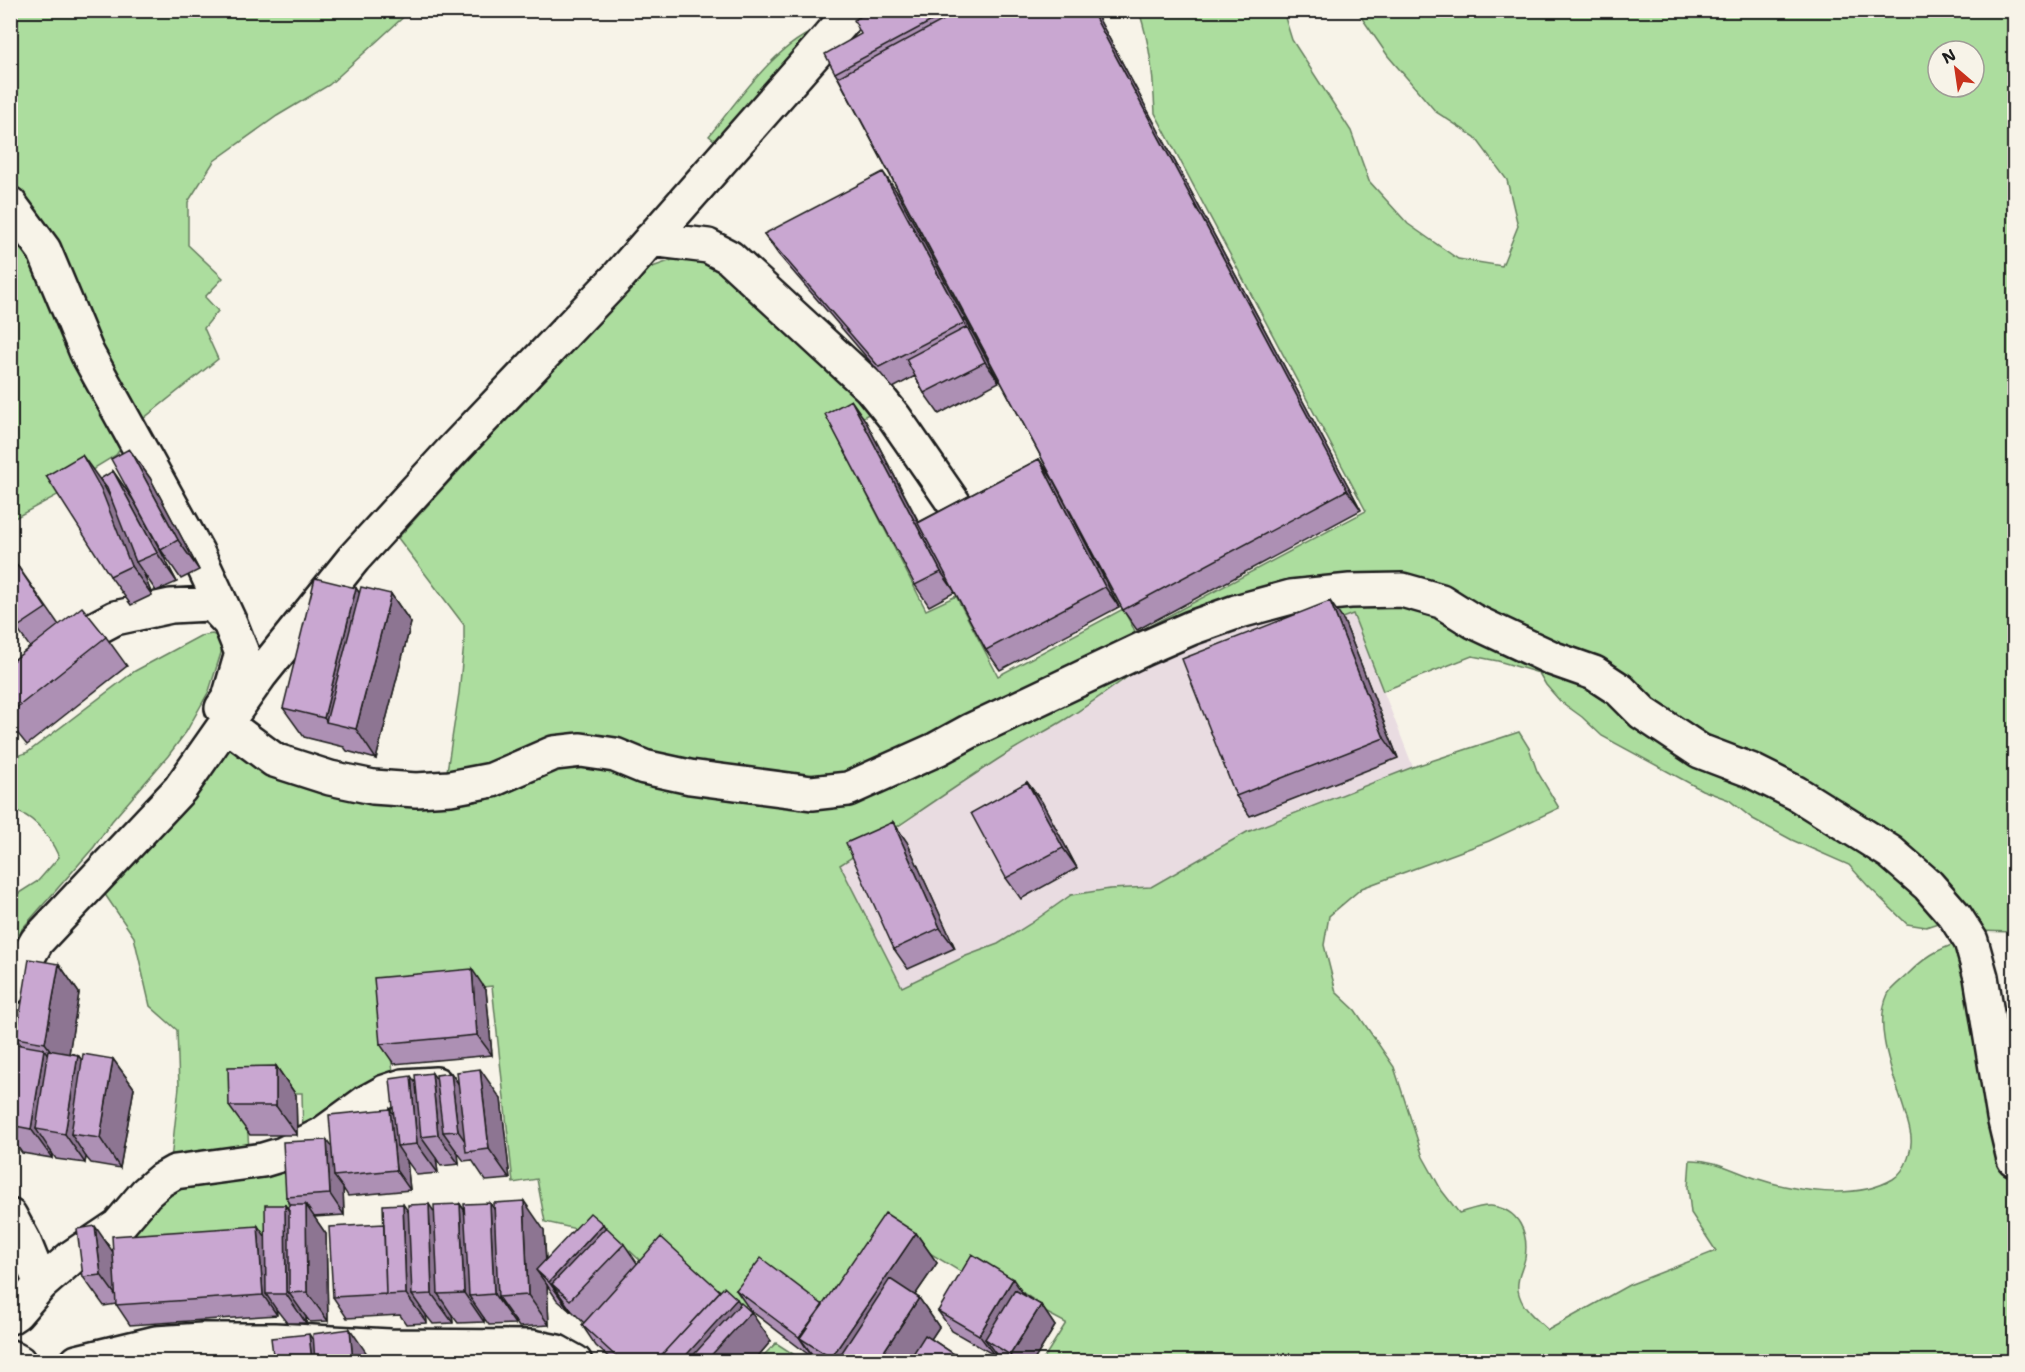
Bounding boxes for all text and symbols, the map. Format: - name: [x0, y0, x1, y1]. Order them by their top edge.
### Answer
- north arrow: [1926, 39, 1986, 99]
- text: N: [1938, 44, 1960, 69]

